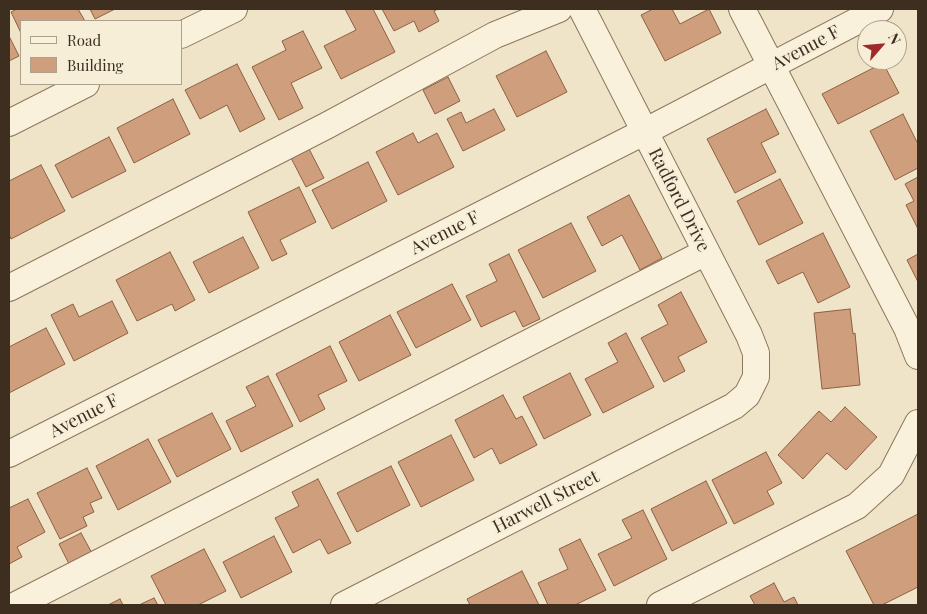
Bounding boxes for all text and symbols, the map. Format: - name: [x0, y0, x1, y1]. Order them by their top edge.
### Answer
- legend: [20, 20, 182, 85]
- north arrow: [857, 20, 907, 70]
- street label: Avenue F: [768, 21, 844, 75]
- text: Road: [67, 30, 101, 50]
- text: N: [884, 30, 906, 47]
- text: Building: [67, 55, 123, 75]
- street label: Radford Drive: [644, 145, 714, 255]
- street label: Avenue F: [407, 207, 483, 259]
- street label: Avenue F: [46, 390, 122, 442]
- street label: Harwell Street: [489, 466, 603, 538]

